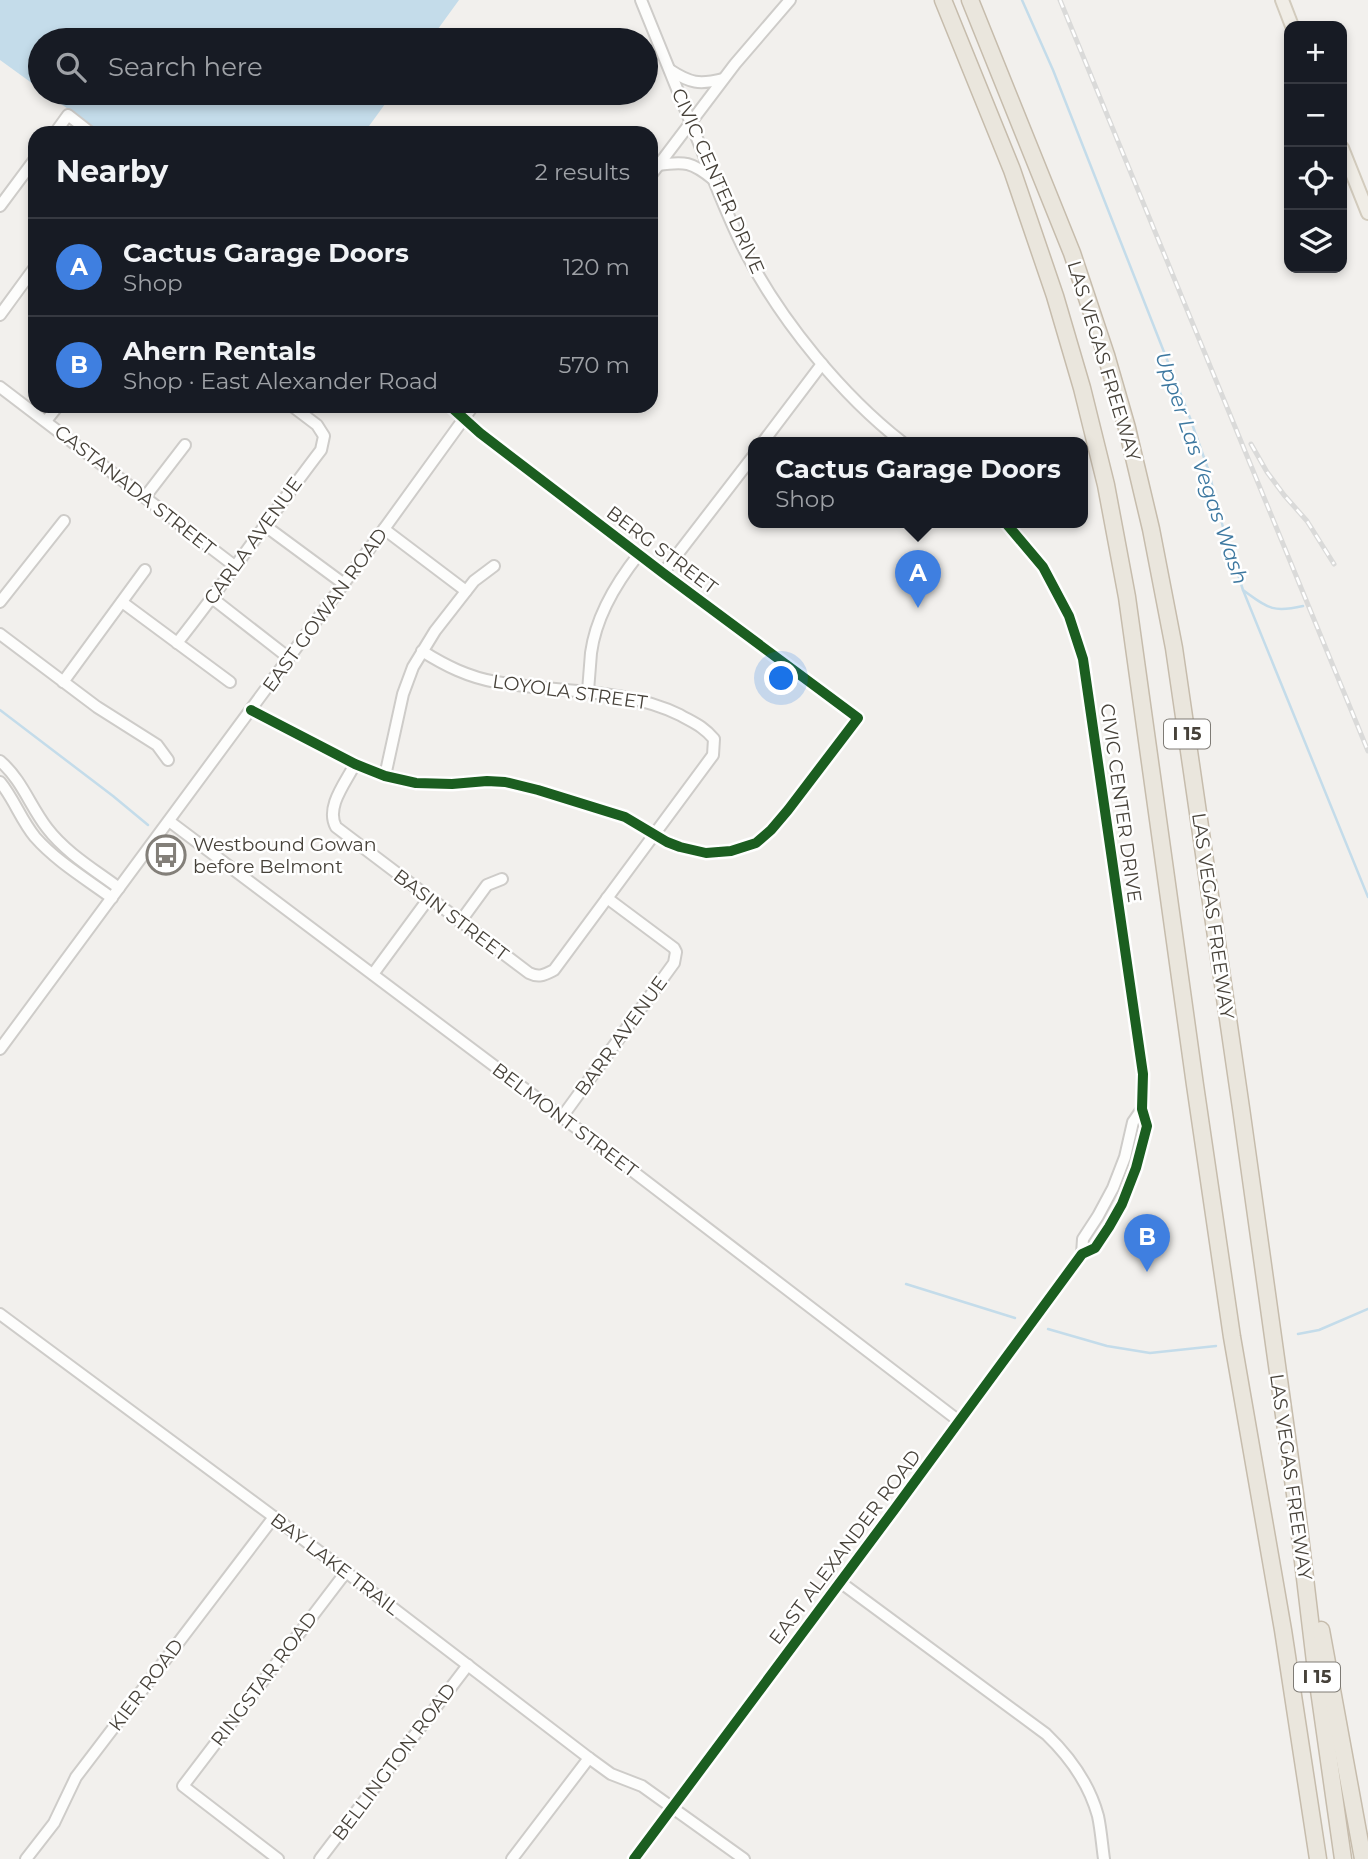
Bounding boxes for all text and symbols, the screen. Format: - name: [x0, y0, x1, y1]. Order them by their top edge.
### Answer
- map controls: [1284, 21, 1347, 273]
- button: +: [1284, 21, 1347, 84]
- search box: [28, 28, 658, 105]
- icon: search: [52, 48, 90, 86]
- text: Search here: [108, 51, 263, 83]
- button: −: [1284, 84, 1347, 147]
- street label: CIVIC CENTER DRIVE: [667, 85, 769, 277]
- button: locate: [1284, 147, 1347, 210]
- text: Nearby: [56, 153, 168, 190]
- text: 2 results: [535, 158, 630, 186]
- button: layers: [1284, 210, 1347, 273]
- text: Cactus Garage Doors: [123, 237, 409, 269]
- text: A: [70, 253, 88, 281]
- text: 120 m: [563, 253, 630, 281]
- street label: LAS VEGAS FREEWAY: [1063, 258, 1146, 465]
- text: Shop: [123, 269, 183, 297]
- text: Ahern Rentals: [123, 335, 316, 367]
- water label: Upper Las Vegas Wash: [1150, 348, 1254, 588]
- text: B: [70, 351, 88, 379]
- text: 570 m: [559, 351, 630, 379]
- text: Shop · East Alexander Road: [123, 367, 438, 395]
- street label: CASTANADA STREET: [50, 420, 220, 560]
- popup: [748, 437, 1088, 528]
- text: Cactus Garage Doors: [775, 453, 1061, 485]
- street label: CARLA AVENUE: [199, 473, 307, 609]
- text: Shop: [775, 485, 835, 513]
- street label: BERG STREET: [602, 501, 722, 599]
- street label: EAST GOWAN ROAD: [258, 523, 392, 697]
- pin: A: [895, 550, 941, 608]
- your location: [764, 661, 798, 695]
- street label: LOYOLA STREET: [491, 670, 649, 714]
- street label: CIVIC CENTER DRIVE: [1096, 702, 1146, 904]
- road number: I 15: [1164, 720, 1210, 748]
- street label: LAS VEGAS FREEWAY: [1187, 811, 1239, 1022]
- place label: Westbound Gowan before Belmont: [193, 833, 377, 878]
- bus stop icon: Westbound Gowan before Belmont: [145, 834, 187, 876]
- street label: BASIN STREET: [389, 864, 513, 966]
- street label: BARR AVENUE: [570, 972, 672, 1100]
- street label: BELMONT STREET: [488, 1058, 642, 1182]
- pin: B: [1124, 1214, 1170, 1272]
- street label: LAS VEGAS FREEWAY: [1265, 1372, 1317, 1583]
- street label: EAST ALEXANDER ROAD: [764, 1445, 926, 1649]
- street label: BAY LAKE TRAIL: [266, 1508, 405, 1620]
- street label: RINGSTAR ROAD: [206, 1607, 322, 1751]
- street label: KIER ROAD: [104, 1634, 188, 1736]
- road number: I 15: [1294, 1662, 1340, 1692]
- street label: BELLINGTON ROAD: [327, 1679, 461, 1845]

